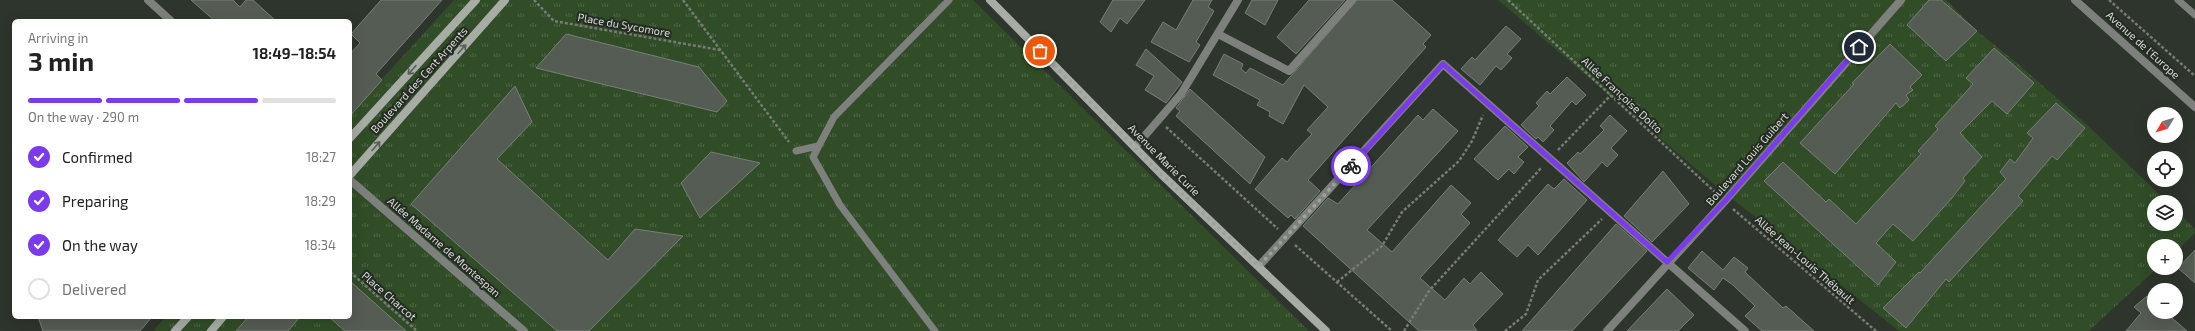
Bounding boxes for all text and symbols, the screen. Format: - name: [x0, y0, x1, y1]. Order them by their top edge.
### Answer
- street label: Avenue de l'Europe: [2104, 8, 2183, 81]
- street label: Place du Sycomore: [577, 10, 672, 39]
- street label: Boulevard des Cent Arpents: [368, 24, 470, 135]
- text: Arriving in: [28, 30, 88, 46]
- pin: [1842, 30, 1876, 64]
- pin: [1023, 34, 1057, 68]
- icon: home: [1848, 36, 1870, 58]
- icon: bag: [1029, 40, 1051, 62]
- one-way arrow: [458, 43, 467, 54]
- text: 18:49–18:54: [252, 44, 336, 62]
- text: 3 min: [28, 45, 94, 76]
- street label: Allée Françoise Dolto: [1579, 54, 1665, 136]
- one-way arrow: [407, 65, 416, 76]
- north arrow: [2147, 107, 2183, 143]
- map controls: [2147, 107, 2183, 319]
- text: On the way · 290 m: [28, 109, 139, 125]
- street label: Boulevard Louis Guibert: [1703, 110, 1791, 208]
- street label: Avenue Marie Curie: [1126, 121, 1203, 198]
- one-way arrow: [371, 141, 381, 151]
- icon: check: [28, 146, 50, 168]
- courier: [1331, 146, 1371, 186]
- text: Confirmed: [62, 148, 133, 166]
- text: 18:27: [306, 149, 336, 165]
- button: locate: [2147, 151, 2183, 187]
- icon: bike: [1340, 155, 1362, 177]
- icon: check: [28, 190, 50, 212]
- text: Preparing: [62, 192, 128, 210]
- text: 18:29: [305, 193, 336, 209]
- street label: Allée Madame de Montespan: [385, 194, 503, 299]
- button: layers: [2147, 195, 2183, 231]
- street label: Allée Jean-Louis Thébault: [1753, 213, 1858, 306]
- icon: check: [28, 234, 50, 256]
- text: On the way: [62, 236, 138, 254]
- text: 18:34: [305, 237, 336, 253]
- button: +: [2147, 239, 2183, 275]
- street label: Place Charcot: [359, 268, 419, 323]
- text: Delivered: [62, 280, 127, 298]
- button: −: [2147, 283, 2183, 319]

